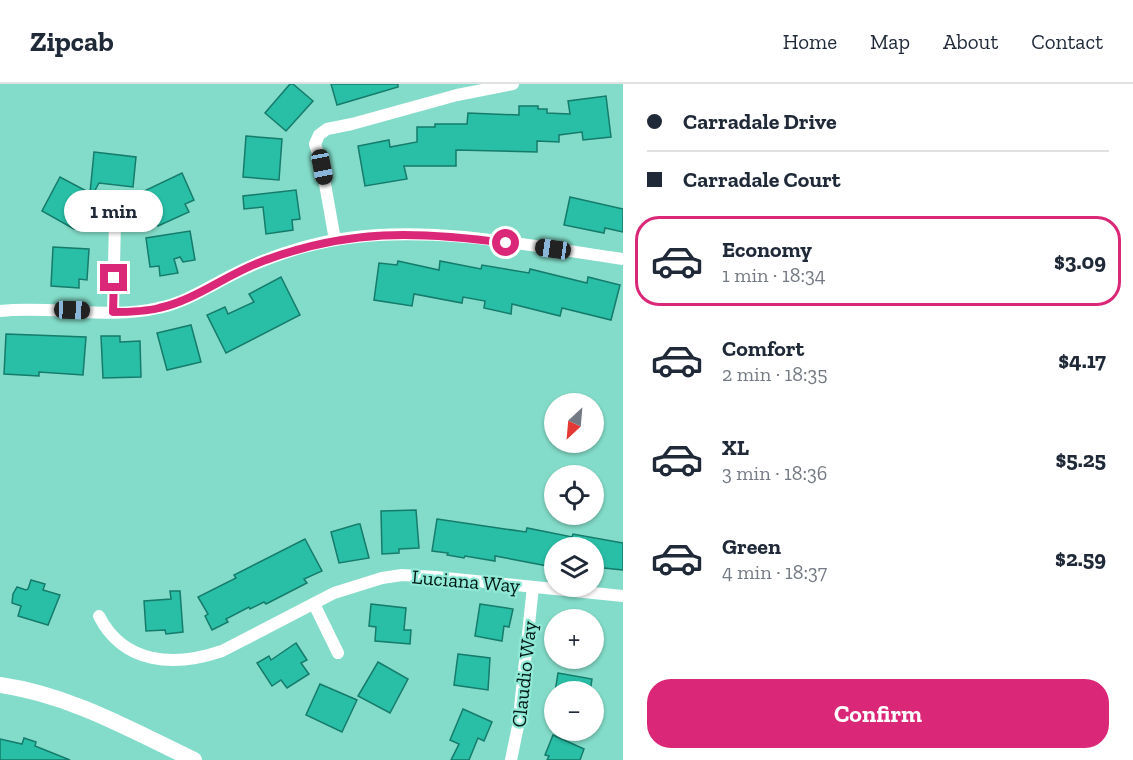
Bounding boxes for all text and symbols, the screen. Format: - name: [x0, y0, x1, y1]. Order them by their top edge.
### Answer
- text: Zipcab: [30, 25, 114, 58]
- text: Home: [783, 29, 837, 54]
- text: Map: [870, 29, 910, 54]
- text: About: [943, 29, 998, 54]
- text: Contact: [1031, 29, 1103, 54]
- text: Carradale Drive: [683, 108, 837, 135]
- car: [310, 148, 334, 186]
- text: Carradale Court: [683, 166, 841, 193]
- callout: 1 min: [64, 191, 164, 233]
- text: 1 min: [90, 199, 137, 223]
- route start: [492, 229, 519, 256]
- icon: car: [650, 234, 704, 288]
- text: Economy: [722, 236, 812, 263]
- car: [534, 238, 572, 260]
- text: $3.09: [1054, 248, 1106, 275]
- text: 1 min · 18:34: [722, 263, 826, 287]
- route end: [100, 264, 127, 291]
- car: [54, 300, 90, 320]
- icon: car: [650, 333, 704, 387]
- text: Comfort: [722, 335, 804, 362]
- text: $4.17: [1058, 347, 1106, 374]
- text: 2 min · 18:35: [722, 362, 828, 386]
- north arrow: [544, 393, 604, 453]
- map controls: [544, 393, 604, 741]
- icon: car: [650, 432, 704, 486]
- text: XL: [722, 434, 749, 461]
- text: $5.25: [1055, 446, 1106, 473]
- text: 3 min · 18:36: [722, 461, 827, 485]
- button: locate: [544, 465, 604, 525]
- icon: car: [650, 531, 704, 585]
- text: Green: [722, 533, 781, 560]
- button: layers: [544, 537, 604, 597]
- text: $2.59: [1055, 545, 1106, 572]
- text: 4 min · 18:37: [722, 560, 827, 584]
- street label: Luciana Way: [411, 564, 522, 598]
- button: +: [544, 609, 604, 669]
- street label: Claudio Way: [506, 619, 542, 729]
- button: Confirm: [647, 679, 1109, 748]
- button: −: [544, 681, 604, 741]

